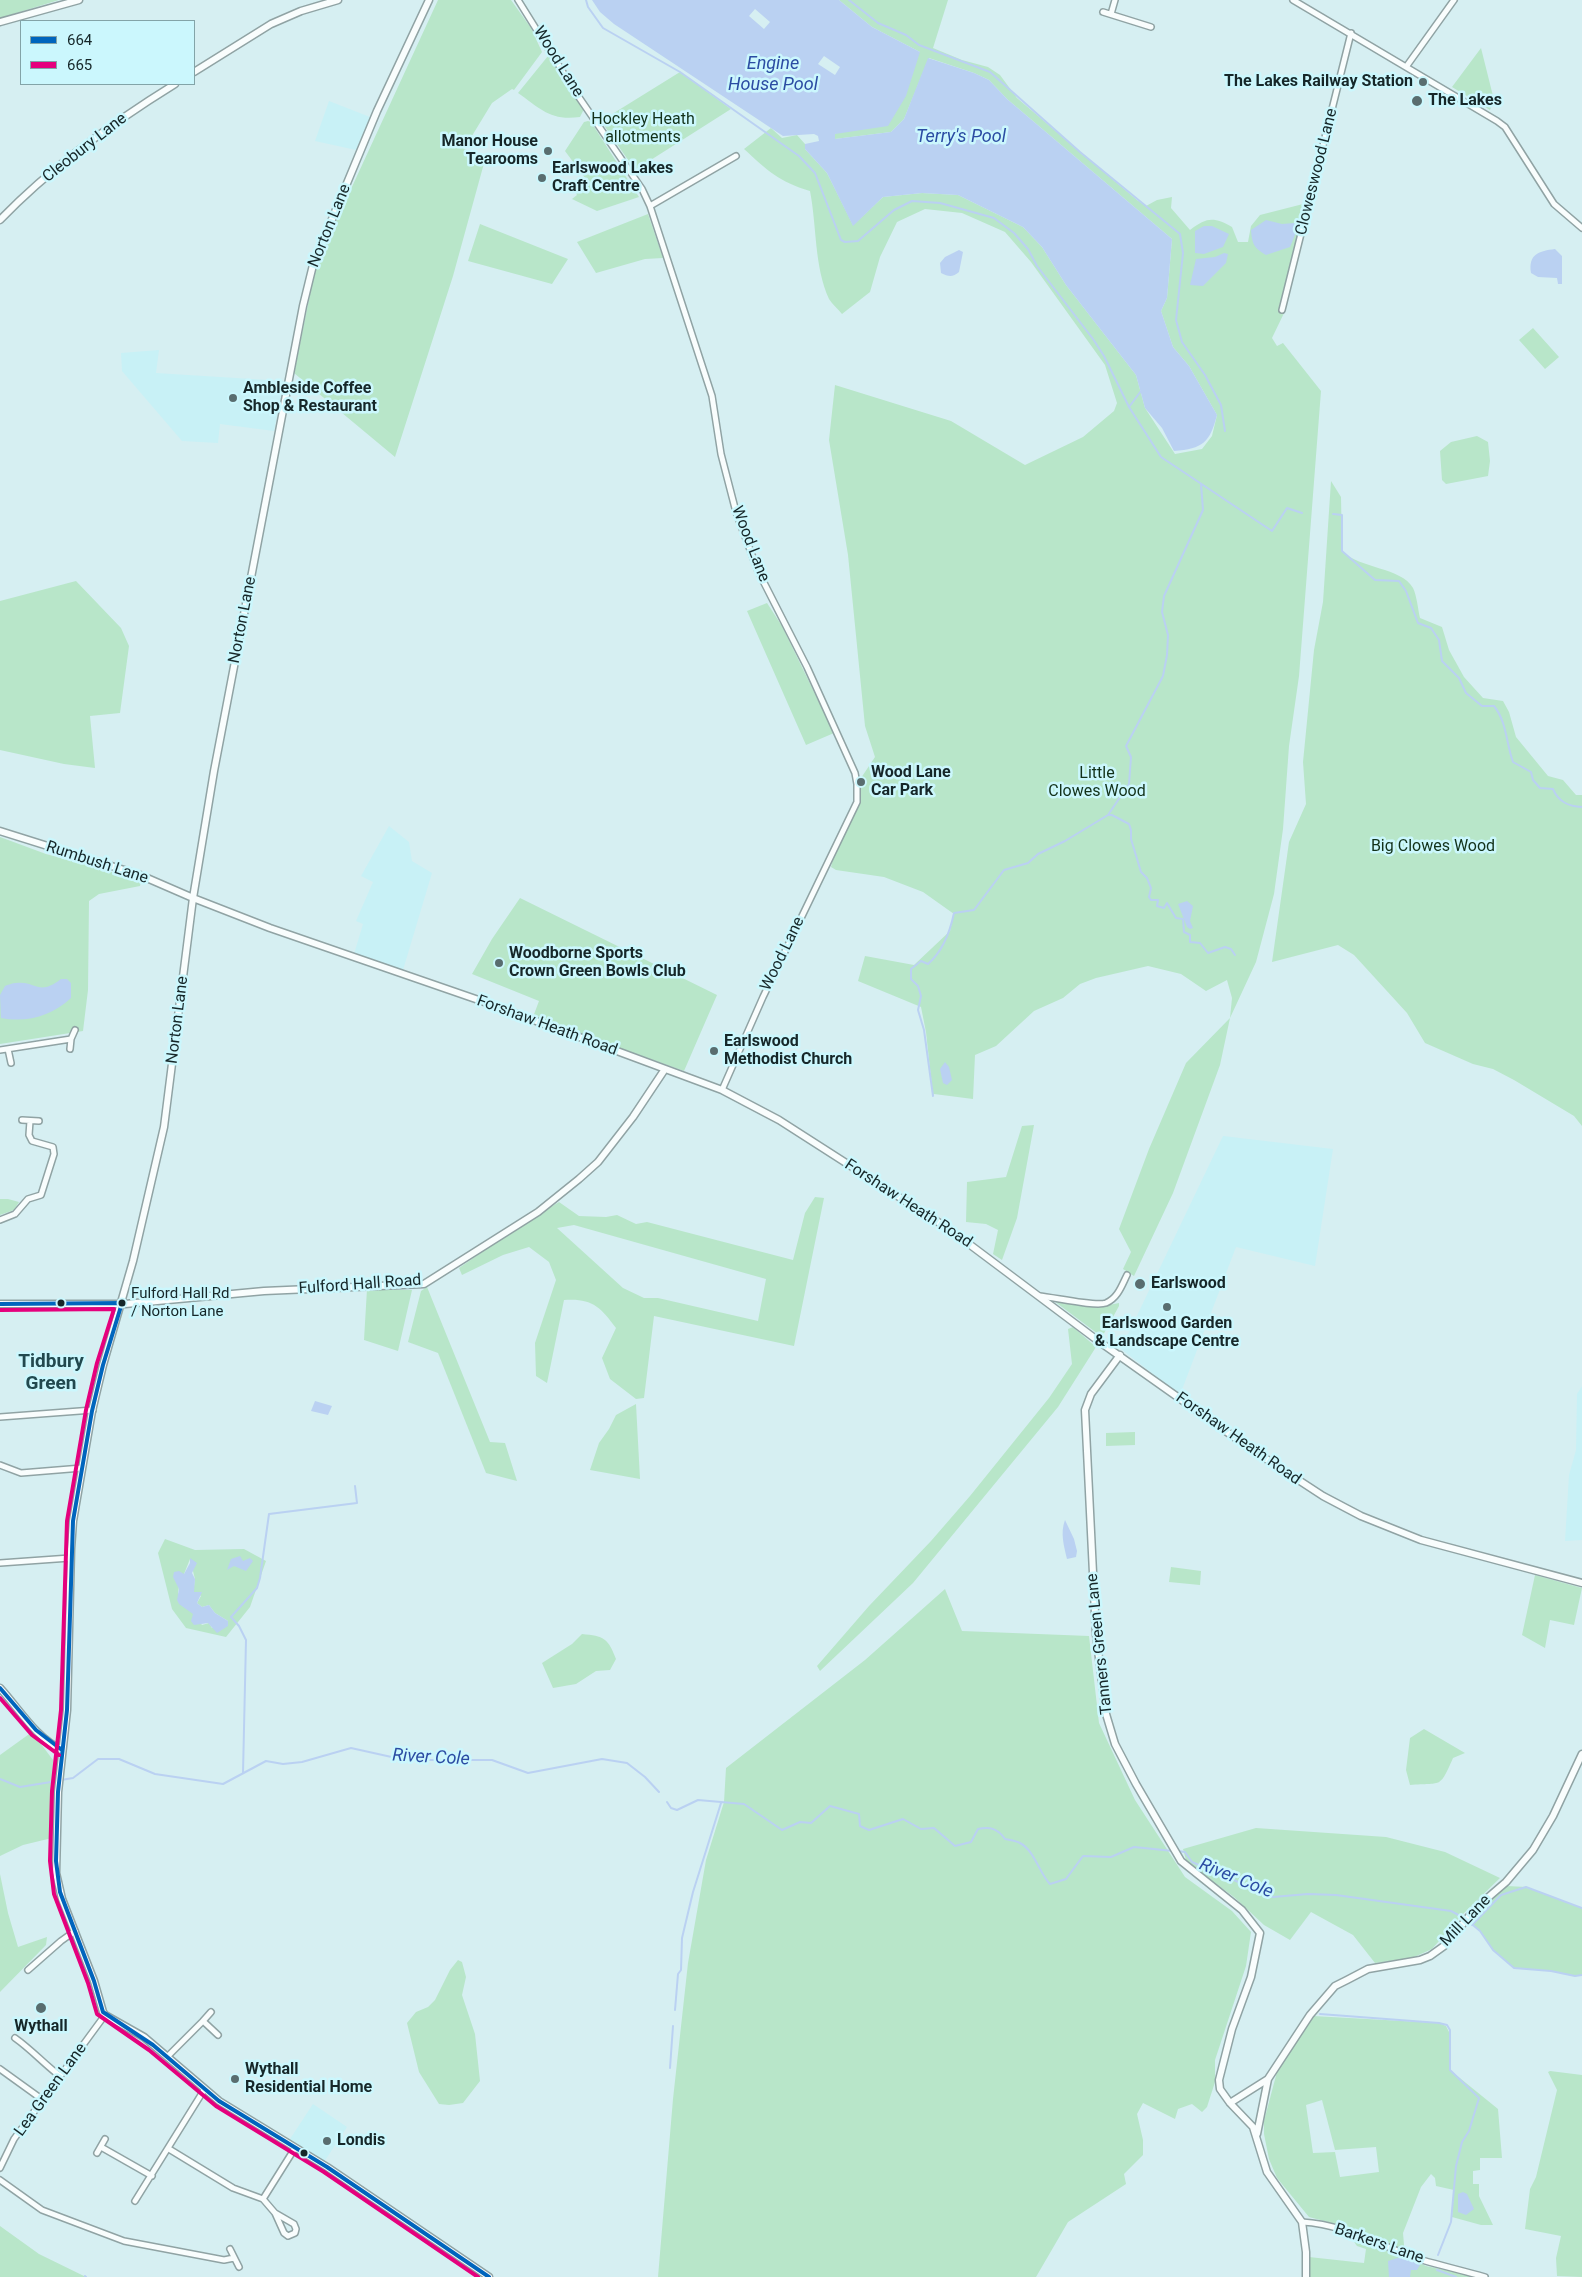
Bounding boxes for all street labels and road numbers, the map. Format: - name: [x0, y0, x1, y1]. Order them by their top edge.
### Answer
- street label: Wood Lane: [529, 23, 587, 101]
- street label: Cloweswood Lane: [1292, 107, 1342, 237]
- street label: Cleobury Lane: [39, 109, 131, 187]
- street label: Norton Lane: [305, 182, 355, 270]
- street label: Wood Lane: [727, 503, 773, 585]
- street label: Norton Lane: [225, 575, 261, 665]
- street label: Rumbush Lane: [44, 837, 150, 889]
- street label: Wood Lane: [757, 914, 809, 994]
- street label: Norton Lane: [163, 975, 193, 1065]
- street label: Forshaw Heath Road: [474, 992, 620, 1060]
- street label: Forshaw Heath Road: [841, 1156, 975, 1252]
- street label: Fulford Hall Road: [298, 1271, 422, 1299]
- street label: Forshaw Heath Road: [1172, 1389, 1304, 1489]
- street label: Tanners Green Lane: [1083, 1573, 1117, 1715]
- street label: Mill Lane: [1437, 1891, 1495, 1951]
- street label: Lea Green Lane: [11, 2040, 91, 2140]
- street label: Barkers Lane: [1332, 2220, 1426, 2268]

